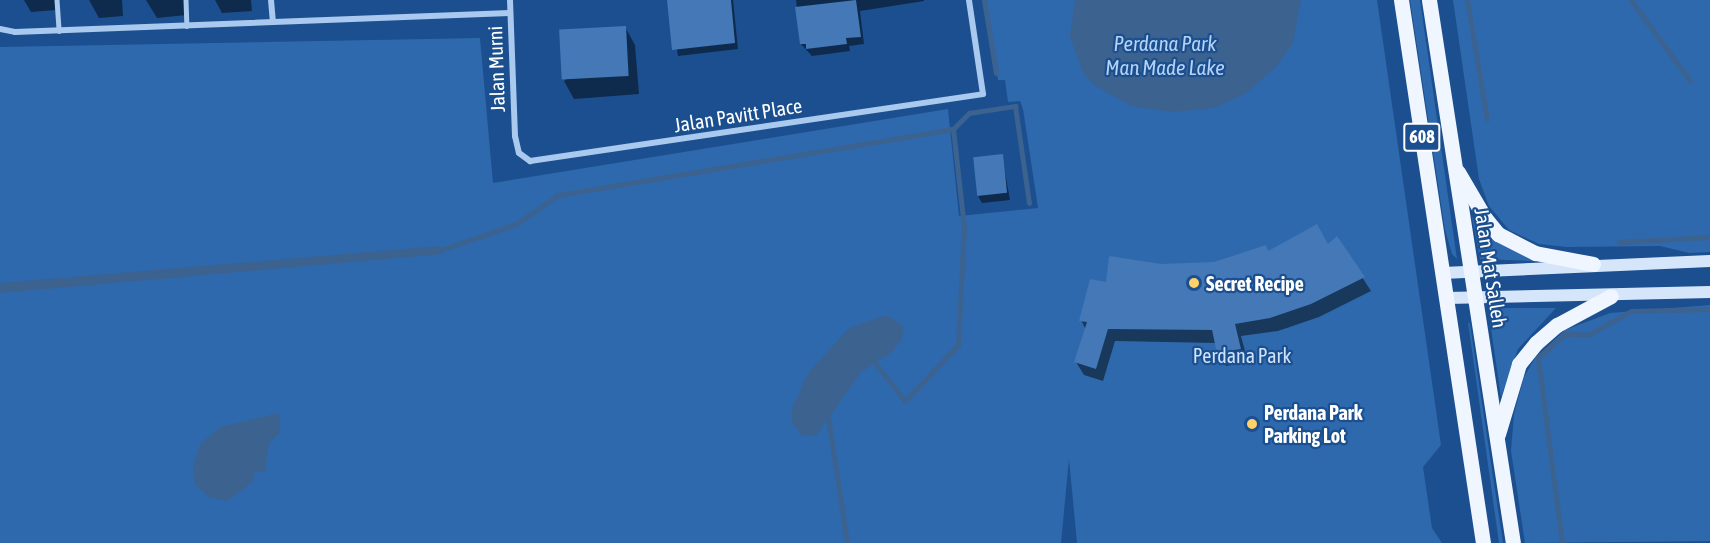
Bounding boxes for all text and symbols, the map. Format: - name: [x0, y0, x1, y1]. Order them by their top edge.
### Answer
- street label: Jalan Murni: [483, 26, 509, 112]
- water label: Perdana Park Man Made Lake: [1105, 30, 1225, 80]
- street label: Jalan Pavitt Place: [672, 93, 804, 137]
- road number: 608: [1402, 122, 1442, 152]
- street label: Jalan Mat Salleh: [1470, 206, 1512, 330]
- place label: Secret Recipe: [1206, 271, 1304, 295]
- marker: Secret Recipe: [1187, 276, 1201, 290]
- park label: Perdana Park: [1193, 343, 1291, 367]
- place label: Perdana Park Parking Lot: [1264, 400, 1362, 447]
- marker: Perdana Park Parking Lot: [1245, 417, 1259, 431]

